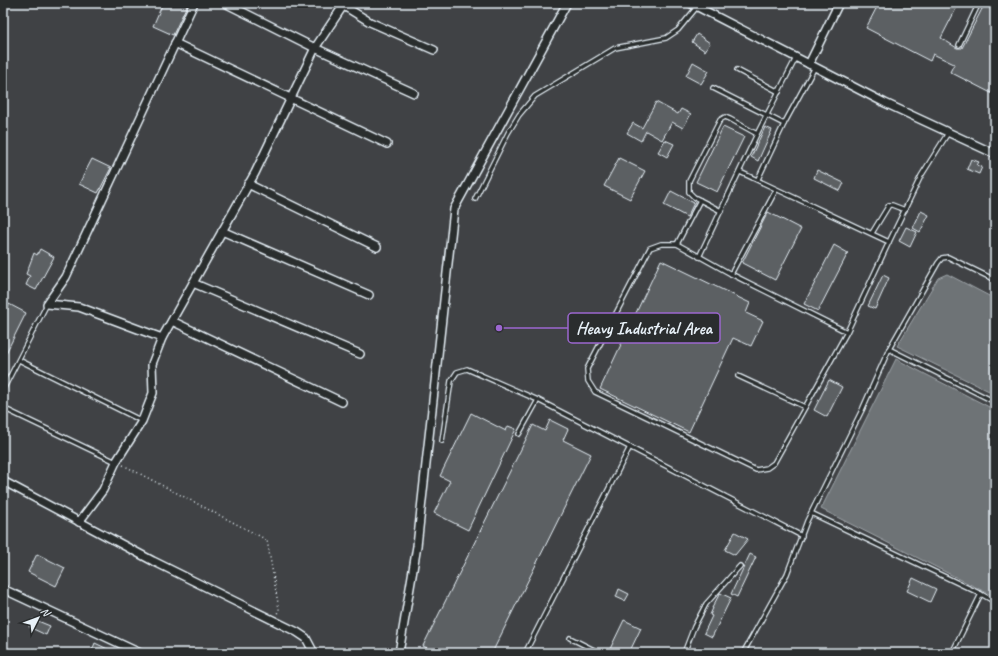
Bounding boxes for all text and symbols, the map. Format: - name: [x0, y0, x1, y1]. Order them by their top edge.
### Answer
- callout: Heavy Industrial Area: [568, 313, 720, 343]
- text: Heavy Industrial Area: [576, 317, 714, 339]
- north arrow: [18, 598, 58, 638]
- text: N: [38, 604, 54, 620]

